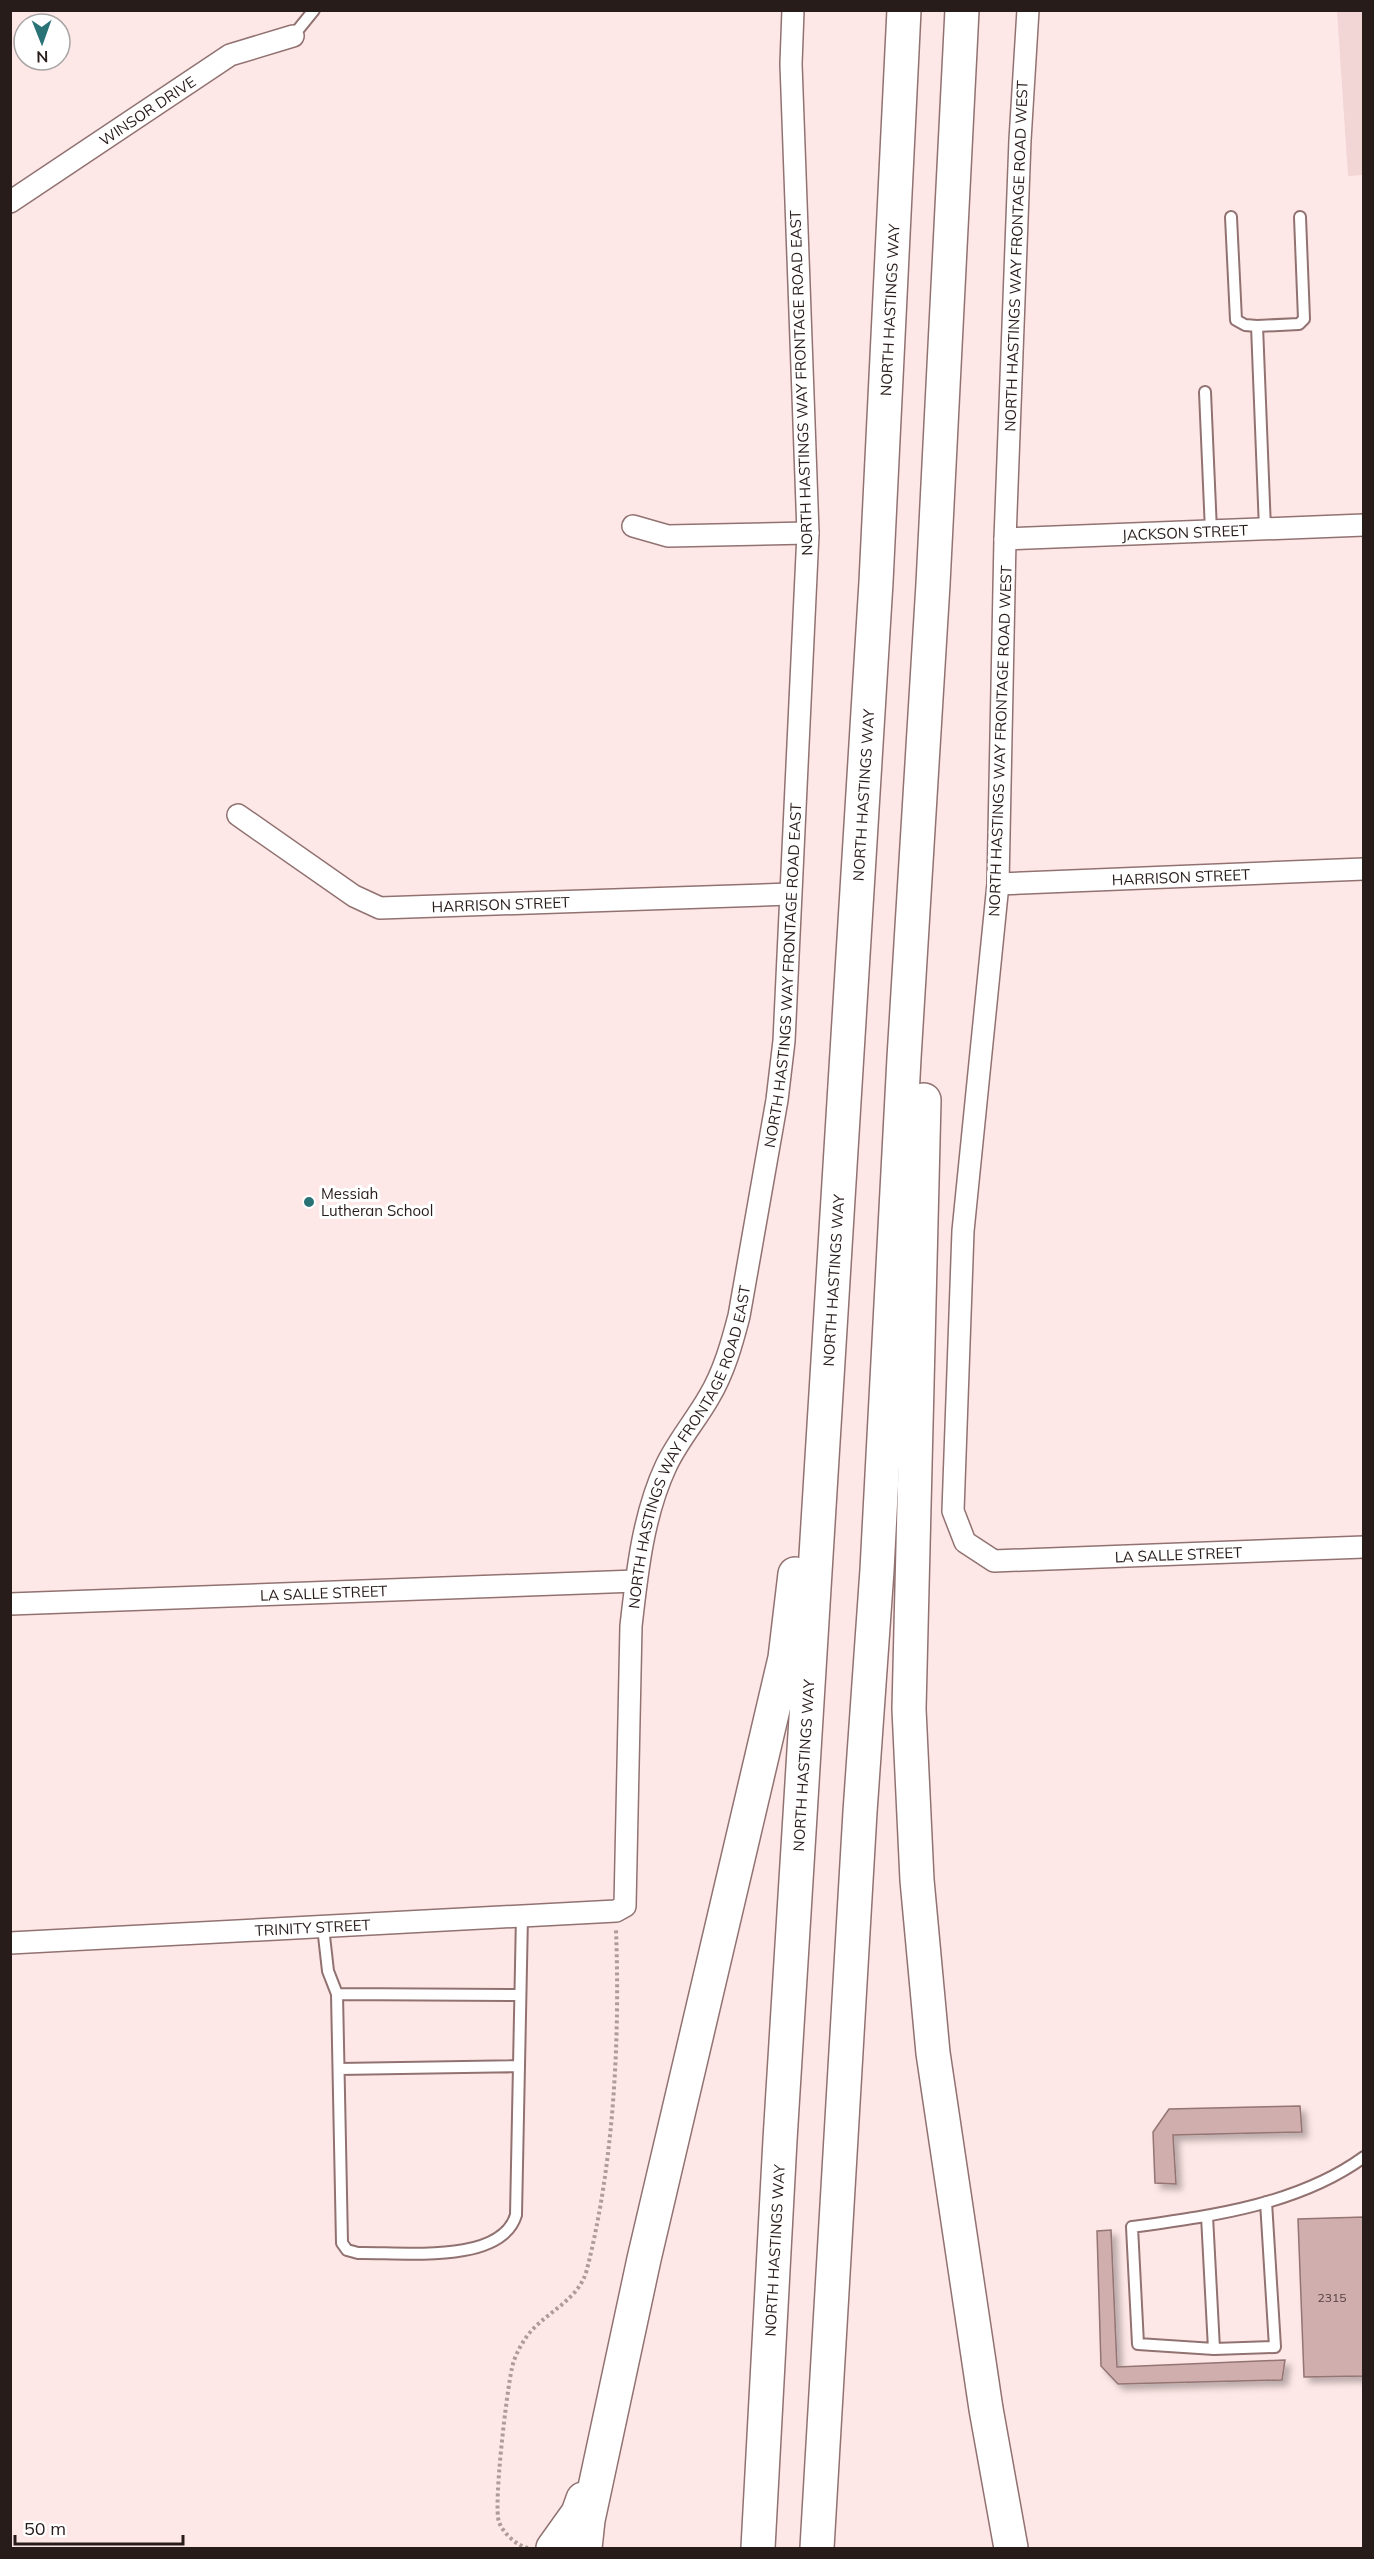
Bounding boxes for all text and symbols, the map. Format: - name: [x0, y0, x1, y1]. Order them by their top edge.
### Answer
- north arrow: [12, 12, 72, 72]
- text: N: [36, 47, 48, 67]
- street label: WINSOR DRIVE: [95, 71, 199, 149]
- street label: NORTH HASTINGS WAY FRONTAGE ROAD WEST: [1000, 80, 1032, 432]
- street label: NORTH HASTINGS WAY FRONTAGE ROAD EAST: [785, 210, 817, 556]
- street label: NORTH HASTINGS WAY: [876, 222, 903, 396]
- street label: JACKSON STREET: [1121, 520, 1248, 544]
- street label: NORTH HASTINGS WAY FRONTAGE ROAD WEST: [984, 565, 1016, 917]
- street label: NORTH HASTINGS WAY: [848, 708, 878, 882]
- street label: NORTH HASTINGS WAY FRONTAGE ROAD EAST: [759, 802, 805, 1149]
- street label: HARRISON STREET: [1111, 864, 1250, 889]
- street label: HARRISON STREET: [431, 892, 570, 916]
- place label: Messiah Lutheran School: [321, 1184, 433, 1220]
- street label: NORTH HASTINGS WAY: [818, 1193, 848, 1367]
- marker: Messiah Lutheran School: [302, 1195, 316, 1209]
- street label: NORTH HASTINGS WAY FRONTAGE ROAD EAST: [624, 1284, 754, 1610]
- street label: LA SALLE STREET: [1114, 1542, 1242, 1566]
- street label: LA SALLE STREET: [260, 1581, 388, 1604]
- street label: NORTH HASTINGS WAY: [788, 1678, 818, 1852]
- street label: TRINITY STREET: [254, 1914, 371, 1940]
- street label: NORTH HASTINGS WAY: [760, 2163, 788, 2337]
- house number: 2315: [1318, 2290, 1346, 2305]
- scale bar: [15, 2508, 183, 2546]
- text: 50 m: [24, 2517, 66, 2540]

